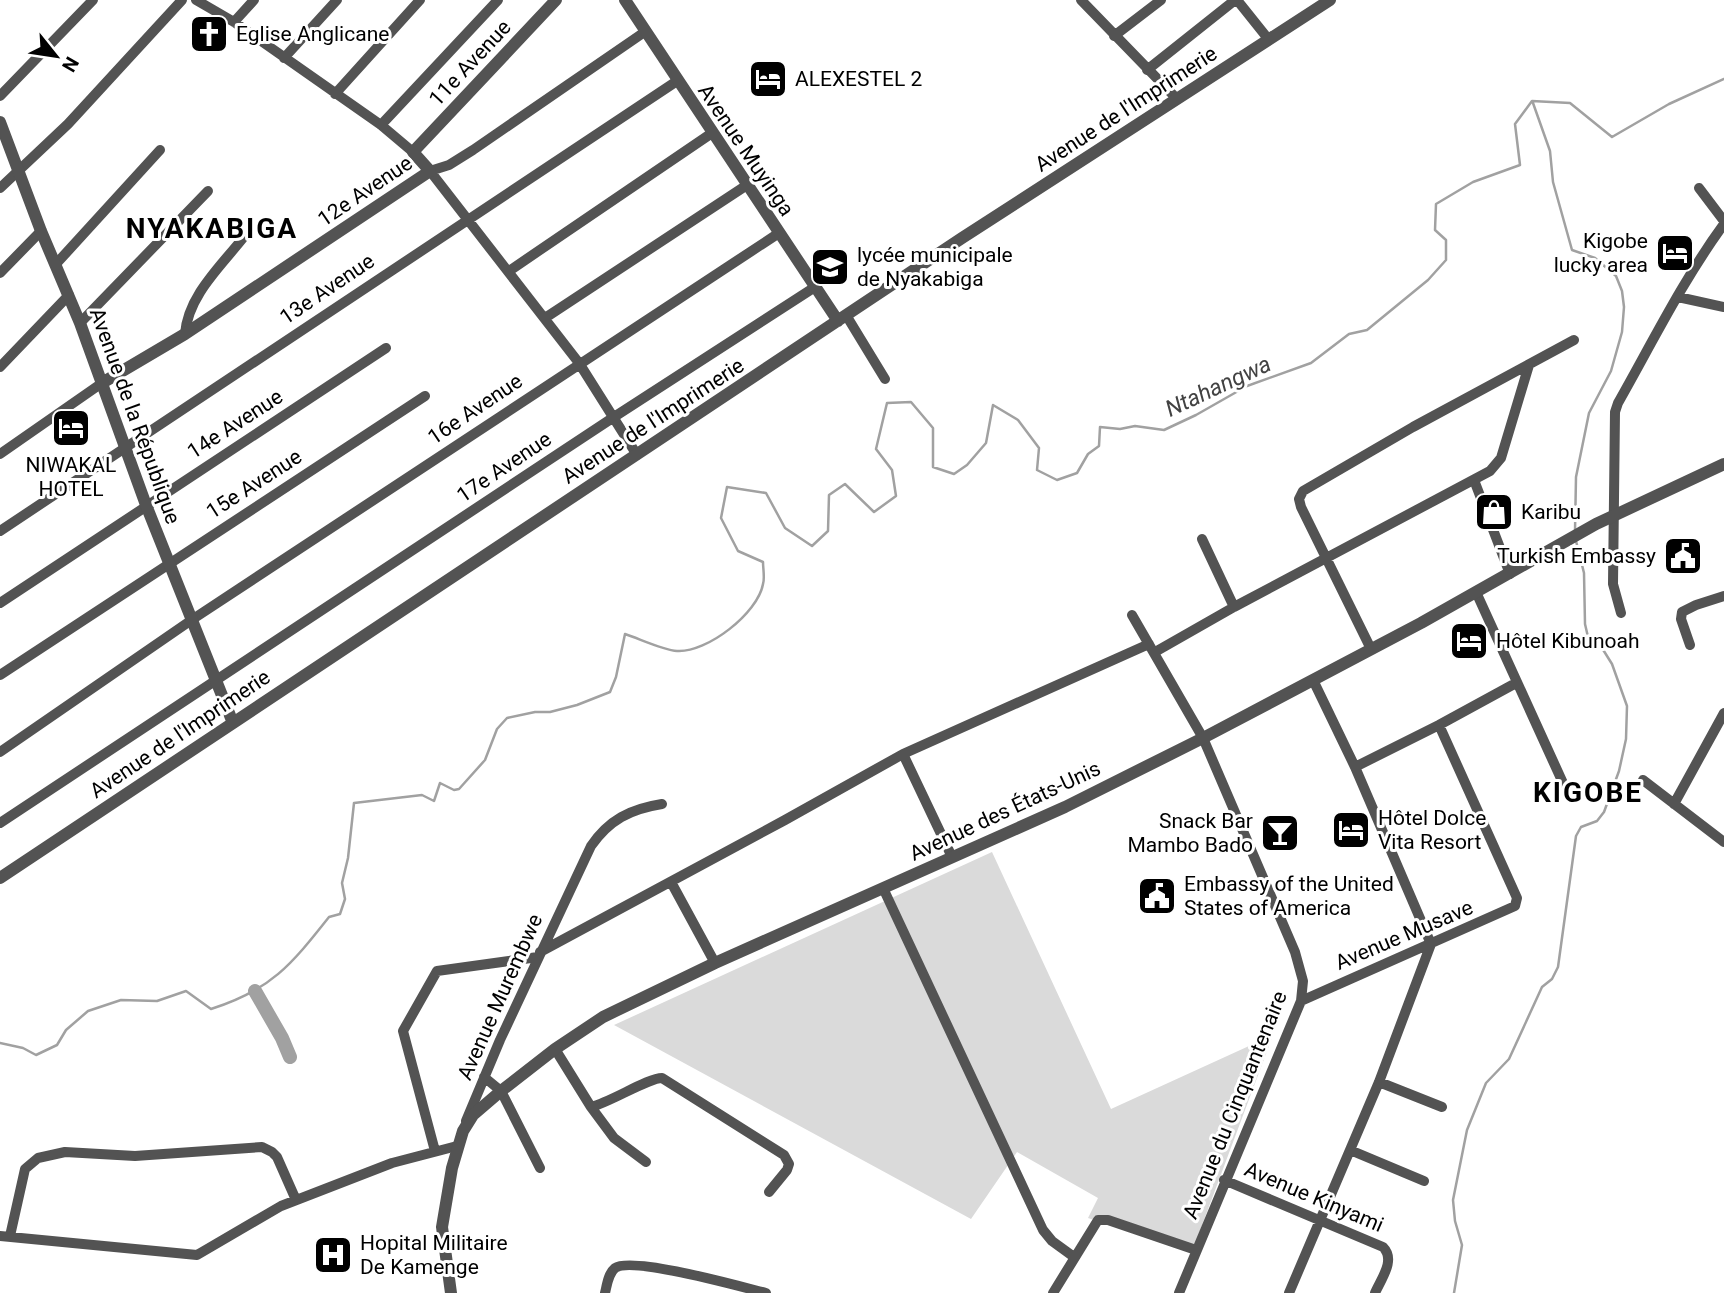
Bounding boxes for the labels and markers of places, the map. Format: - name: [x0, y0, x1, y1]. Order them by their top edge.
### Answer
- church icon: Eglise Anglicane: [188, 13, 230, 55]
- place label: Eglise Anglicane: [236, 22, 389, 46]
- hotel icon: ALEXESTEL 2: [747, 58, 789, 100]
- place label: ALEXESTEL 2: [795, 67, 923, 91]
- place label: Kigobe lucky area: [1554, 229, 1648, 277]
- hotel icon: Kigobe lucky area: [1654, 232, 1696, 274]
- place label: lycée municipale de Nyakabiga: [857, 243, 1013, 291]
- school or university icon: lycée municipale de Nyakabiga: [809, 246, 851, 288]
- hotel icon: NIWAKAL HOTEL: [50, 407, 92, 449]
- place label: NIWAKAL HOTEL: [26, 453, 116, 501]
- shop icon: Karibu: [1473, 491, 1515, 533]
- place label: Karibu: [1521, 500, 1581, 524]
- public building icon: Turkish Embassy: [1662, 535, 1704, 577]
- place label: Turkish Embassy: [1497, 544, 1656, 568]
- hotel icon: Hôtel Kibunoah: [1448, 620, 1490, 662]
- place label: Hôtel Kibunoah: [1496, 629, 1640, 653]
- place label: Hôtel Dolce Vita Resort: [1378, 806, 1486, 854]
- place label: Snack Bar Mambo Bado: [1128, 809, 1253, 857]
- hotel icon: Hôtel Dolce Vita Resort: [1330, 809, 1372, 851]
- bar icon: Snack Bar Mambo Bado: [1259, 812, 1301, 854]
- place label: Embassy of the United States of America: [1184, 872, 1394, 920]
- public building icon: Embassy of the United States of America: [1136, 875, 1178, 917]
- place label: Hopital Militaire De Kamenge: [360, 1231, 508, 1279]
- hospital icon: Hopital Militaire De Kamenge: [312, 1234, 354, 1276]

